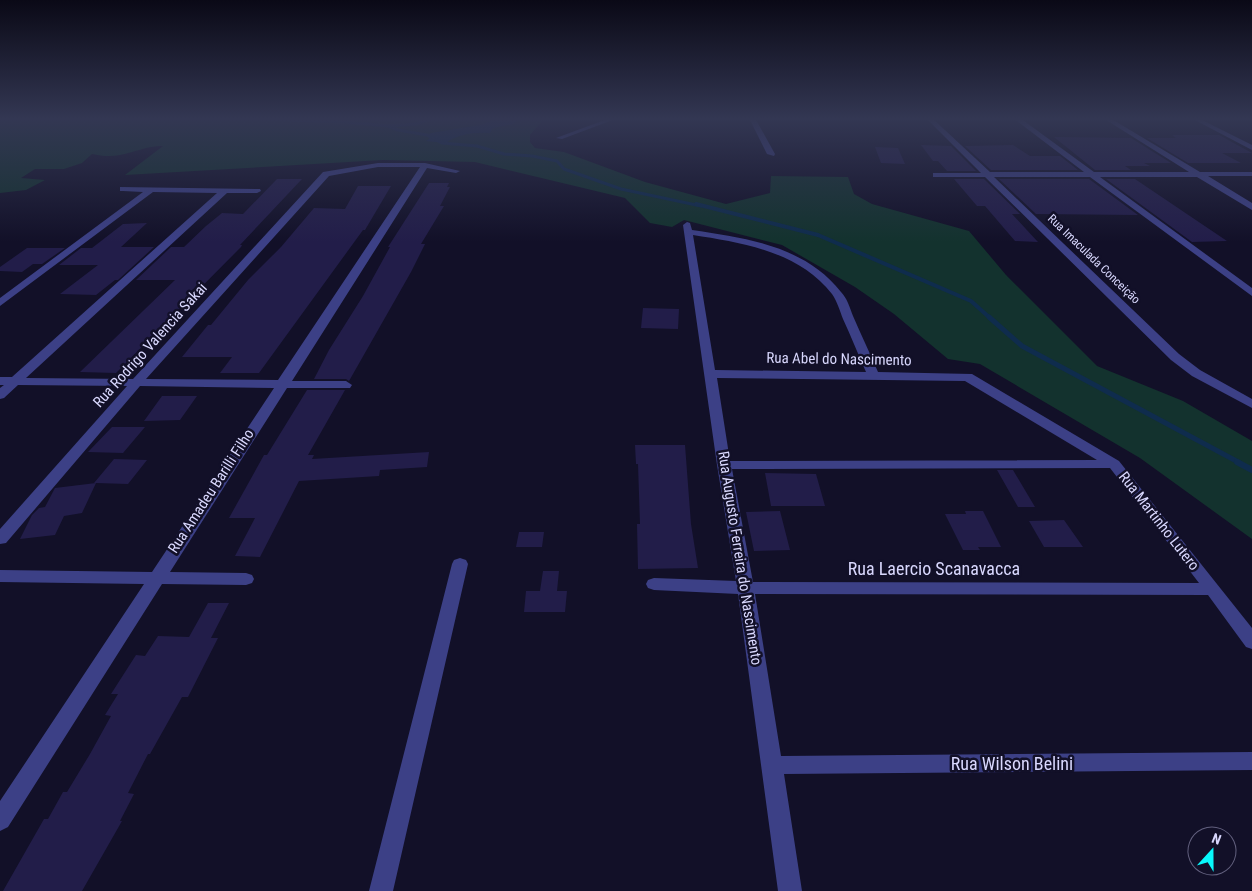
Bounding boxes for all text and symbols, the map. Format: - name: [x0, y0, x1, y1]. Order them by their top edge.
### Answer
- street label: Rua Imaculada Conceição: [1045, 211, 1143, 307]
- street label: Rua Rodrigo Valencia Sakai: [89, 279, 211, 411]
- street label: Rua Abel do Nascimento: [766, 349, 912, 369]
- street label: Rua Amadeu Barilli Filho: [164, 426, 258, 556]
- street label: Rua Augusto Ferreira do Nascimento: [714, 450, 766, 666]
- street label: Rua Martinho Lutero: [1115, 468, 1203, 574]
- street label: Rua Laercio Scanavacca: [848, 558, 1020, 579]
- street label: Rua Wilson Belini: [951, 753, 1073, 774]
- north arrow: [1187, 826, 1237, 876]
- text: N: [1210, 830, 1224, 848]

